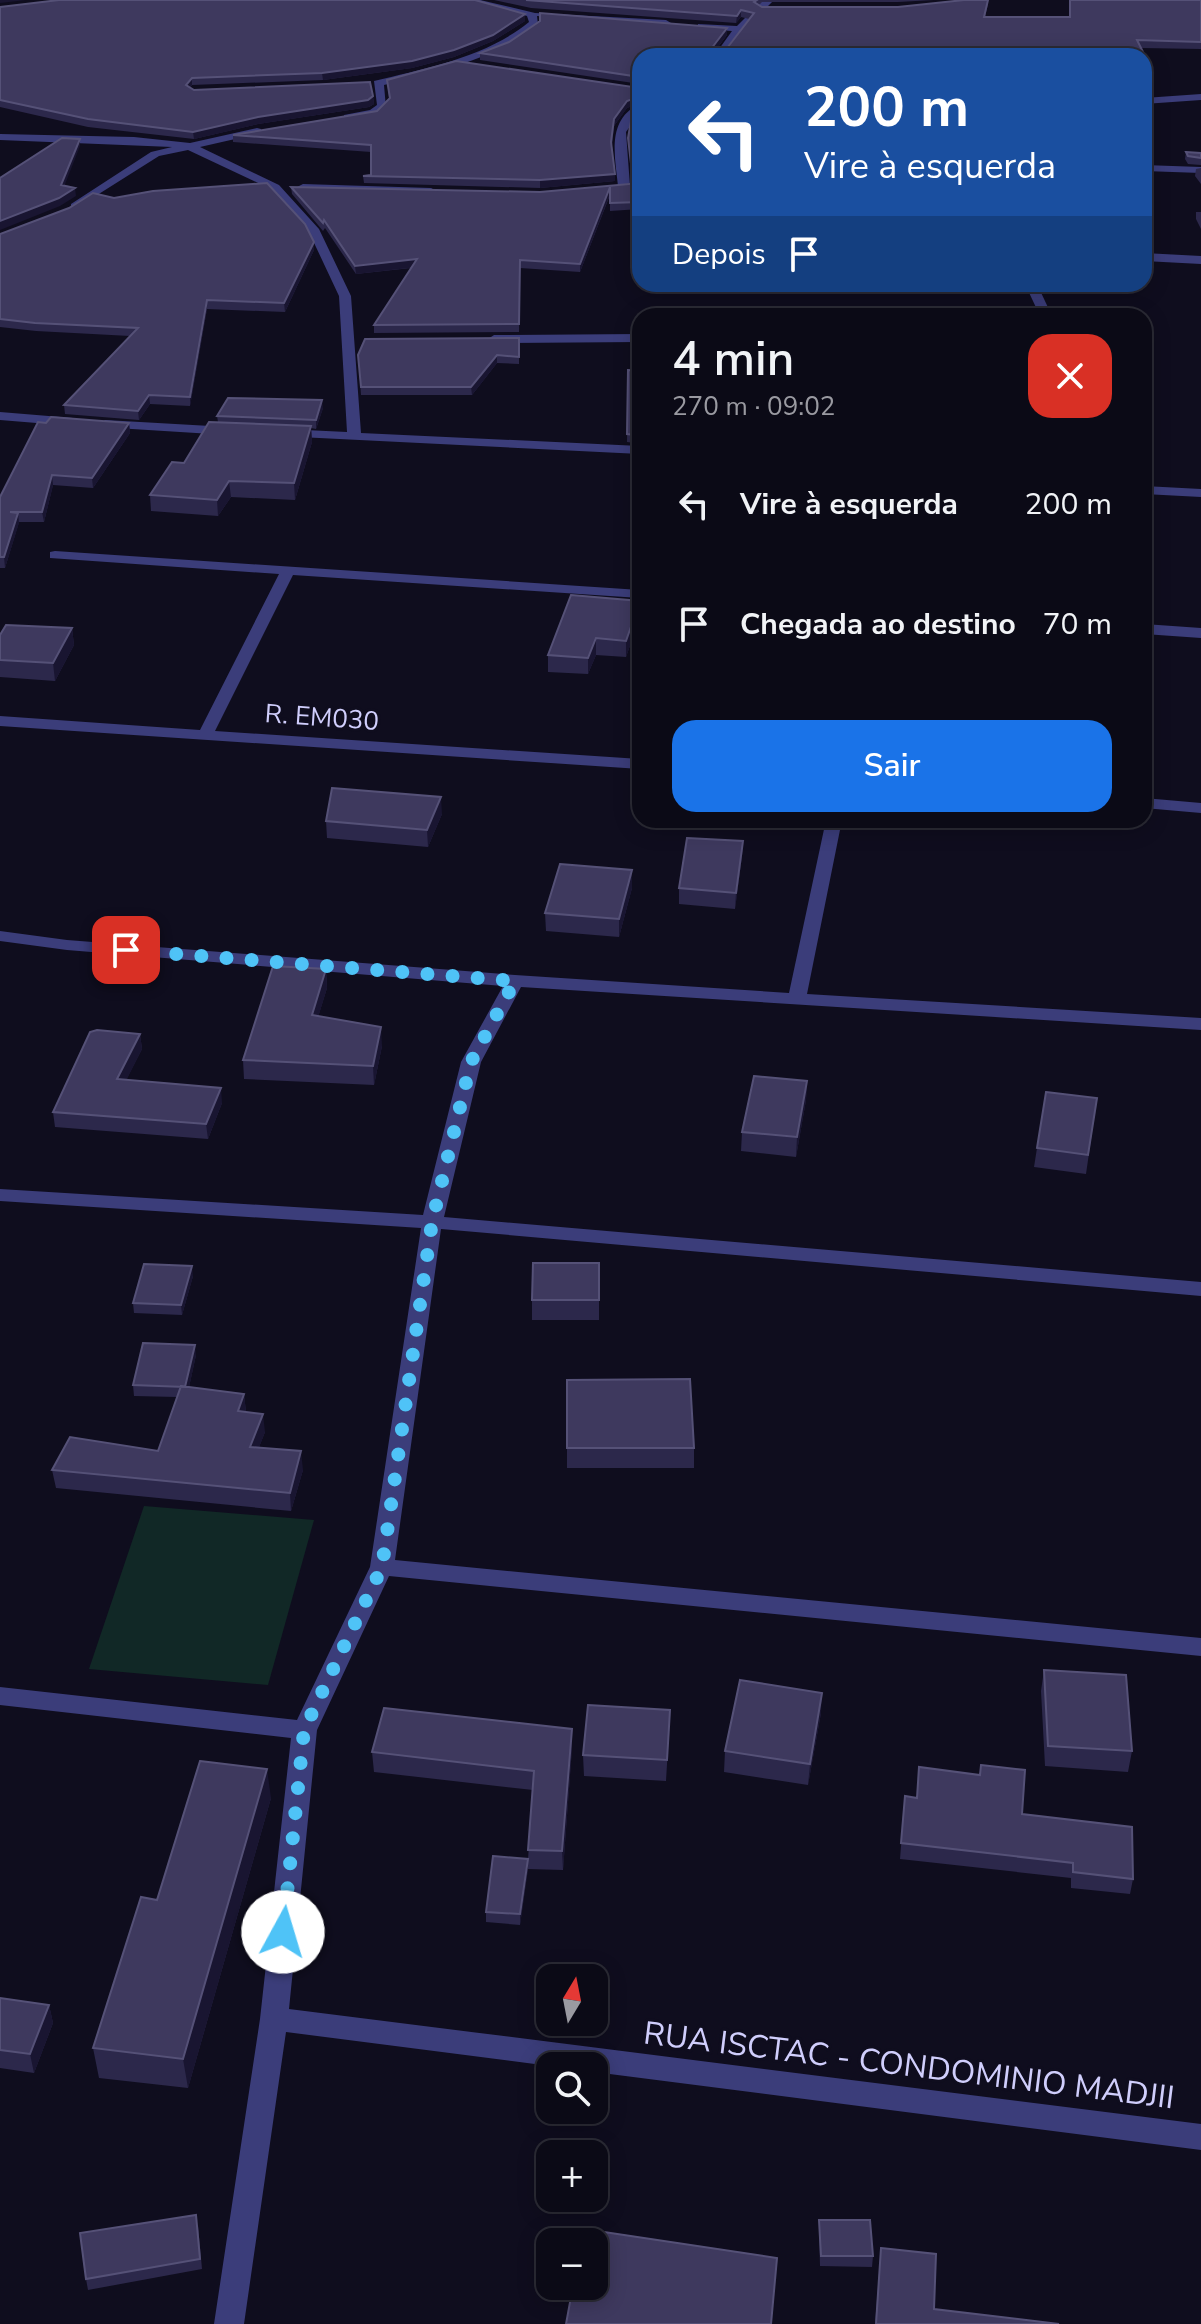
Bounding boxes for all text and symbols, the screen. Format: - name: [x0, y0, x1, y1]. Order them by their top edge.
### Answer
- text: 200 m: [804, 69, 969, 146]
- icon: left: [672, 80, 776, 184]
- text: Vire à esquerda: [804, 142, 1056, 191]
- icon: arrive: [782, 232, 826, 276]
- text: Depois: [672, 234, 766, 275]
- text: 4 min: [672, 326, 794, 392]
- button: close: [1028, 334, 1112, 418]
- text: 270 m · 09:02: [672, 389, 835, 424]
- icon: left: [672, 482, 716, 526]
- text: Vire à esquerda: [740, 484, 958, 525]
- text: 200 m: [1025, 484, 1112, 525]
- icon: arrive: [672, 602, 716, 646]
- text: Chegada ao destino: [740, 604, 1016, 645]
- text: 70 m: [1043, 604, 1112, 645]
- street label: R. EM030: [264, 696, 380, 739]
- button: Sair: [672, 720, 1112, 812]
- pin: [92, 916, 160, 984]
- icon: arrive: [104, 928, 148, 972]
- position arrow: [241, 1890, 325, 1974]
- north arrow: [536, 1964, 608, 2036]
- map controls: [536, 1964, 608, 2300]
- street label: RUA ISCTAC - CONDOMINIO MADJII: [641, 2012, 1177, 2119]
- button: search: [536, 2052, 608, 2124]
- button: +: [536, 2140, 608, 2212]
- button: −: [536, 2228, 608, 2300]

